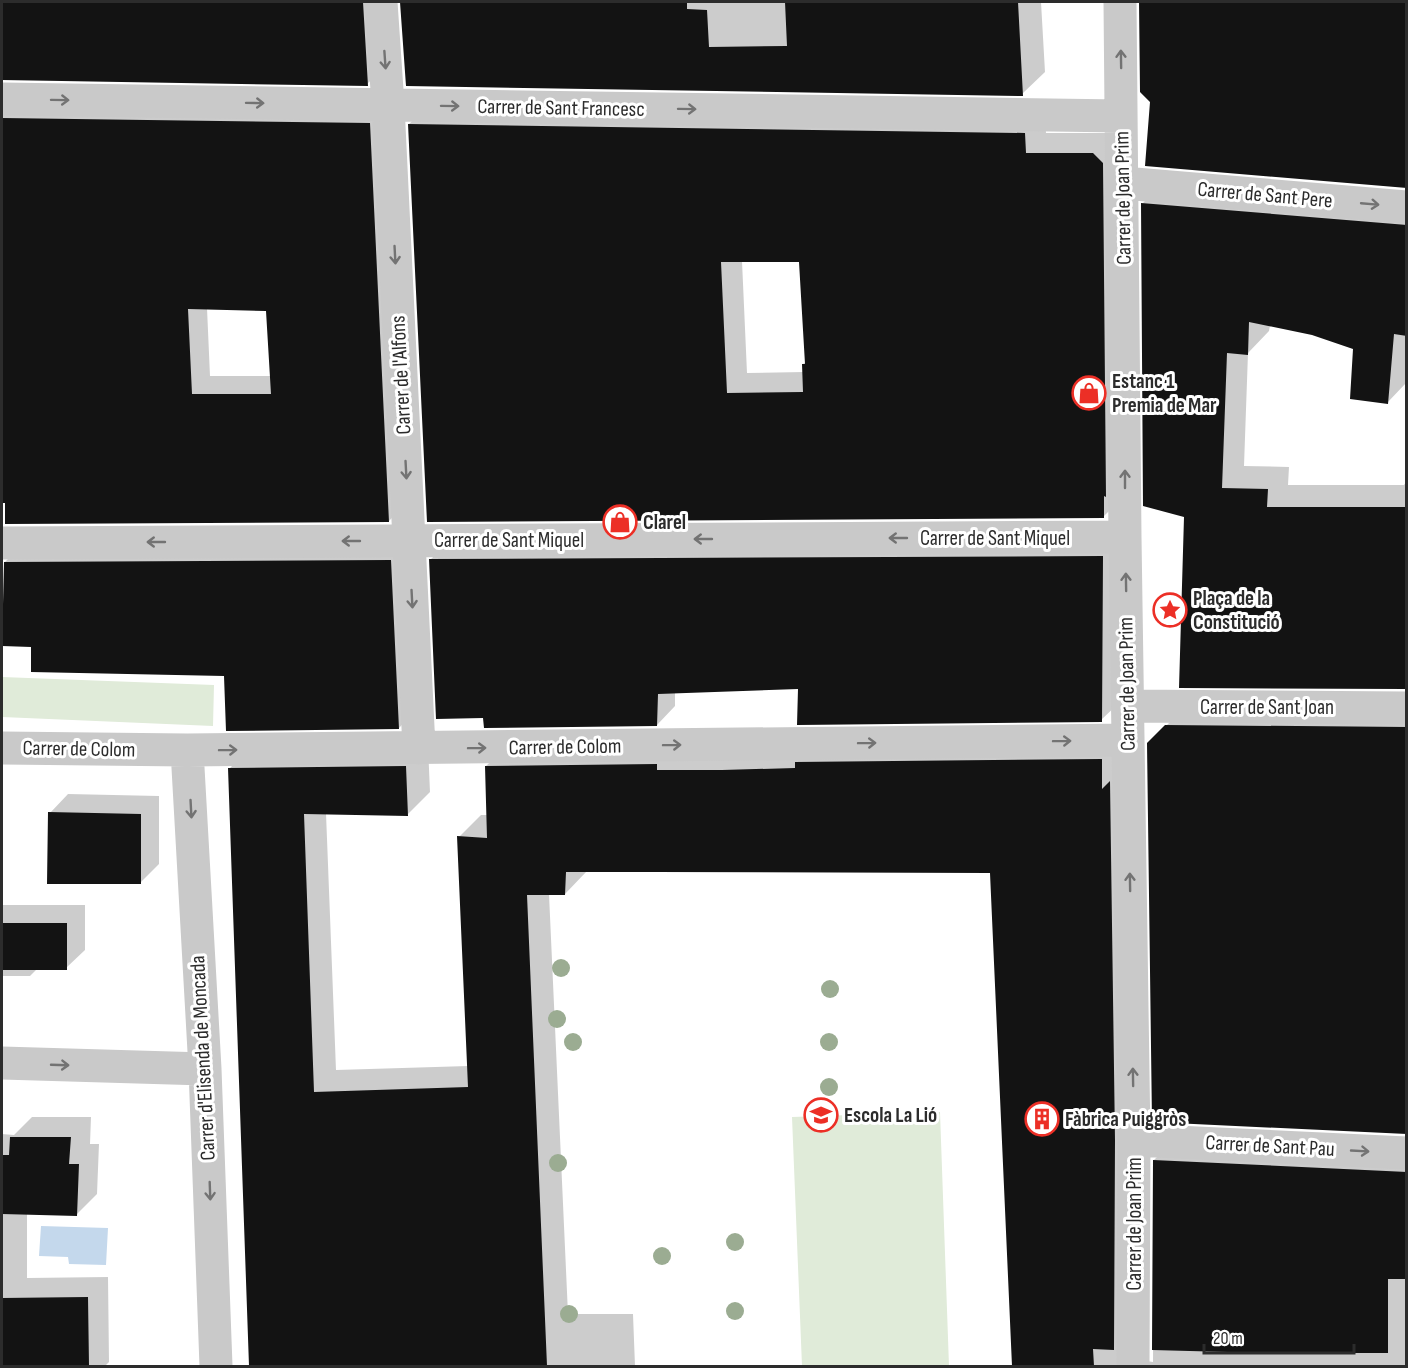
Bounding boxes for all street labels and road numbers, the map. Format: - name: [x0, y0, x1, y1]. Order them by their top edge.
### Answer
- street label: Carrer de Sant Francesc: [477, 94, 645, 122]
- street label: Carrer de Joan Prim: [1109, 131, 1137, 265]
- street label: Carrer de Sant Pere: [1196, 177, 1334, 213]
- street label: Carrer de l'Alfons: [385, 315, 417, 435]
- street label: Carrer de Sant Miquel: [920, 526, 1070, 551]
- street label: Carrer de Sant Miquel: [434, 528, 584, 553]
- street label: Carrer de Joan Prim: [1113, 617, 1141, 751]
- street label: Carrer de Sant Joan: [1200, 695, 1334, 720]
- street label: Carrer de Colom: [508, 734, 622, 760]
- street label: Carrer de Colom: [22, 736, 136, 762]
- street label: Carrer d'Elisenda de Moncada: [185, 955, 221, 1161]
- street label: Carrer de Sant Pau: [1205, 1130, 1335, 1162]
- street label: Carrer de Joan Prim: [1122, 1157, 1147, 1291]

